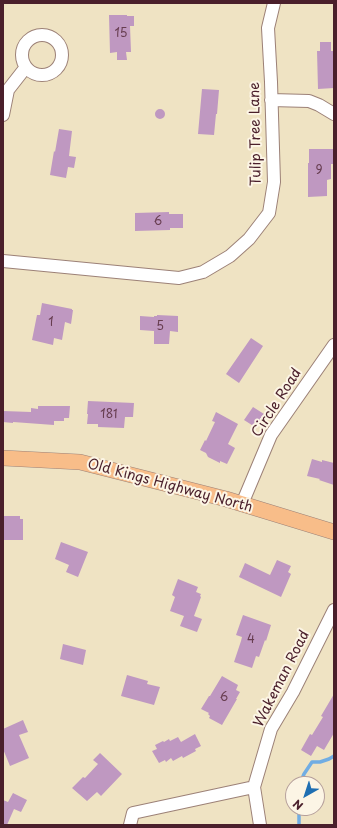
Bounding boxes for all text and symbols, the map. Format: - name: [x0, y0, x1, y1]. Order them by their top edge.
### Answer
- house number: 15: [114, 27, 128, 41]
- street label: Tulip Tree Lane: [247, 82, 265, 186]
- house number: 9: [315, 164, 323, 178]
- house number: 6: [154, 215, 162, 229]
- house number: 1: [48, 316, 54, 330]
- house number: 5: [156, 320, 164, 334]
- street label: Circle Road: [249, 366, 305, 440]
- house number: 181: [100, 408, 118, 422]
- street label: Old Kings Highway North: [86, 456, 254, 516]
- street label: Wakeman Road: [250, 628, 314, 730]
- house number: 4: [247, 633, 255, 647]
- house number: 6: [220, 691, 228, 705]
- north arrow: [285, 776, 325, 816]
- text: N: [289, 796, 306, 814]

